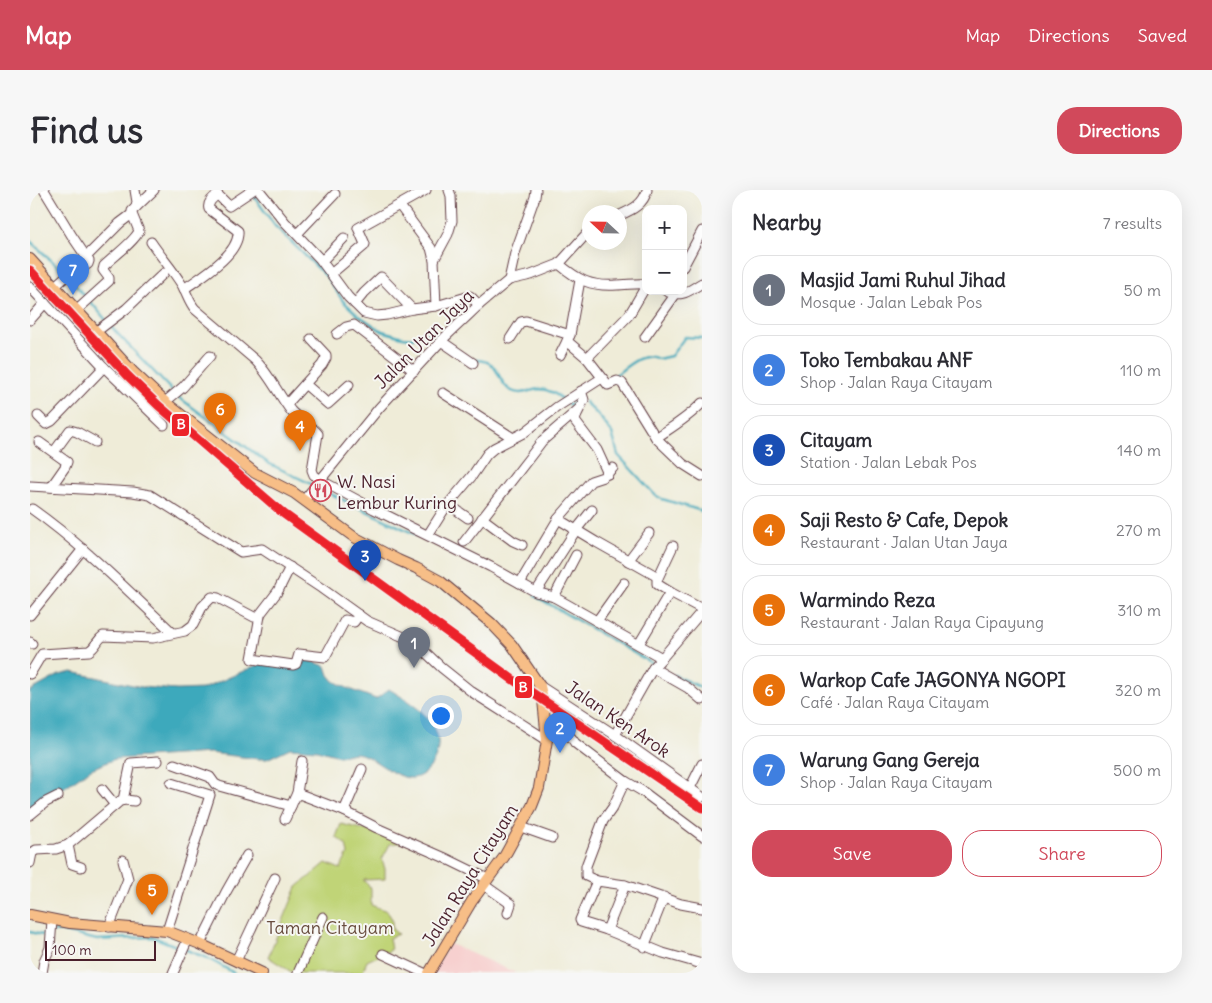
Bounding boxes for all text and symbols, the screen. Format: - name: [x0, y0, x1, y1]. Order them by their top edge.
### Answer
- text: Map: [25, 20, 72, 50]
- text: Map: [965, 24, 1000, 47]
- text: Directions: [1028, 24, 1110, 47]
- text: Saved: [1138, 24, 1187, 47]
- button: Directions: [1057, 107, 1182, 154]
- text: Find us: [30, 108, 143, 152]
- north arrow: [582, 205, 627, 250]
- map controls: [642, 205, 687, 295]
- button: +: [642, 205, 687, 250]
- text: Nearby: [752, 209, 822, 236]
- text: 7 results: [1103, 213, 1162, 233]
- button: −: [642, 250, 687, 295]
- pin: 7: [57, 254, 89, 295]
- text: Masjid Jami Ruhul Jihad: [800, 268, 1006, 292]
- text: 1: [766, 280, 772, 300]
- text: 50 m: [1123, 280, 1161, 300]
- street label: Jalan Utan Jaya: [369, 284, 479, 394]
- text: Mosque · Jalan Lebak Pos: [800, 292, 982, 312]
- text: Toko Tembakau ANF: [800, 348, 973, 372]
- text: 2: [765, 360, 773, 380]
- text: 110 m: [1120, 360, 1161, 380]
- text: Shop · Jalan Raya Citayam: [800, 372, 992, 392]
- pin: 6: [204, 393, 236, 434]
- pin: 4: [284, 410, 316, 451]
- line badge: B: [171, 413, 190, 437]
- text: B: [176, 415, 186, 433]
- text: Citayam: [800, 428, 872, 452]
- text: 3: [764, 440, 774, 460]
- text: 140 m: [1117, 440, 1161, 460]
- text: Station · Jalan Lebak Pos: [800, 452, 977, 472]
- place label: W. Nasi Lembur Kuring: [337, 470, 457, 514]
- restaurant icon: W. Nasi Lembur Kuring: [309, 479, 333, 503]
- text: Saji Resto & Cafe, Depok: [800, 508, 1008, 532]
- text: 4: [764, 520, 774, 540]
- text: 270 m: [1116, 520, 1161, 540]
- text: Restaurant · Jalan Utan Jaya: [800, 532, 1008, 552]
- pin: 3: [349, 540, 381, 581]
- text: Warmindo Reza: [800, 588, 935, 612]
- text: 5: [764, 600, 774, 620]
- text: 310 m: [1117, 600, 1161, 620]
- text: Restaurant · Jalan Raya Cipayung: [800, 612, 1044, 632]
- pin: 1: [398, 627, 430, 668]
- text: Warkop Cafe JAGONYA NGOPI: [800, 668, 1066, 692]
- line badge: B: [514, 675, 533, 699]
- street label: Jalan Ken Arok: [561, 675, 675, 763]
- text: B: [518, 678, 528, 696]
- text: 6: [764, 680, 774, 700]
- text: 320 m: [1115, 680, 1161, 700]
- text: Café · Jalan Raya Citayam: [800, 692, 989, 712]
- your location: [428, 703, 454, 729]
- pin: 2: [544, 712, 576, 753]
- text: Warung Gang Gereja: [800, 748, 980, 772]
- text: 7: [765, 760, 773, 780]
- text: 500 m: [1113, 760, 1161, 780]
- text: Shop · Jalan Raya Citayam: [800, 772, 992, 792]
- street label: Jalan Raya Citayam: [417, 800, 523, 950]
- button: Save: [752, 830, 952, 877]
- button: Share: [962, 830, 1162, 877]
- pin: 5: [136, 874, 168, 915]
- park label: Taman Citayam: [266, 916, 394, 939]
- scale bar: [45, 938, 156, 961]
- text: 100 m: [52, 941, 92, 959]

